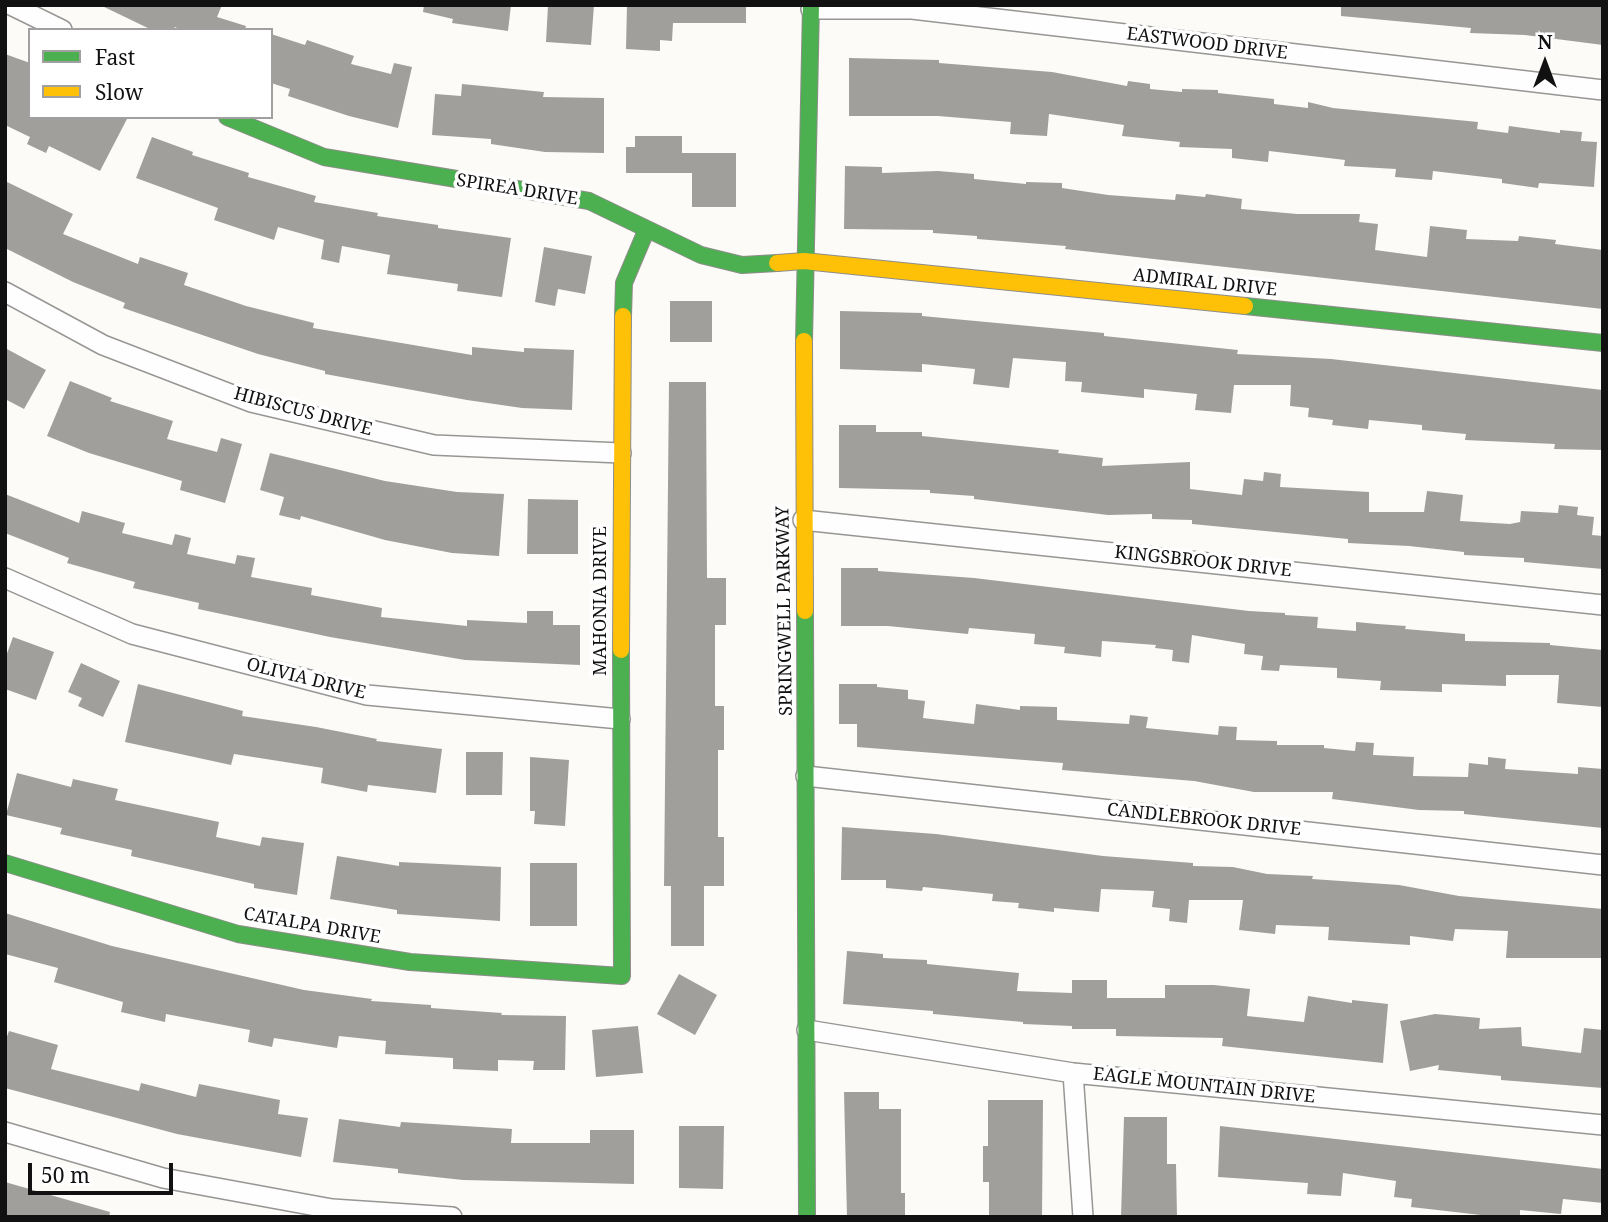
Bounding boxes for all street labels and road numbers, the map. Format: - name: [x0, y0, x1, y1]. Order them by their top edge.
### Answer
- street label: EASTWOOD DRIVE: [1125, 23, 1289, 65]
- street label: SPIREA DRIVE: [455, 170, 579, 210]
- street label: ADMIRAL DRIVE: [1132, 265, 1278, 301]
- street label: HIBISCUS DRIVE: [231, 383, 375, 441]
- street label: SPRINGWELL PARKWAY: [772, 506, 798, 716]
- street label: MAHONIA DRIVE: [590, 526, 612, 676]
- street label: KINGSBROOK DRIVE: [1114, 542, 1292, 582]
- street label: OLIVIA DRIVE: [244, 654, 368, 704]
- street label: CANDLEBROOK DRIVE: [1106, 799, 1302, 841]
- street label: CATALPA DRIVE: [242, 903, 382, 949]
- street label: EAGLE MOUNTAIN DRIVE: [1092, 1064, 1316, 1108]

